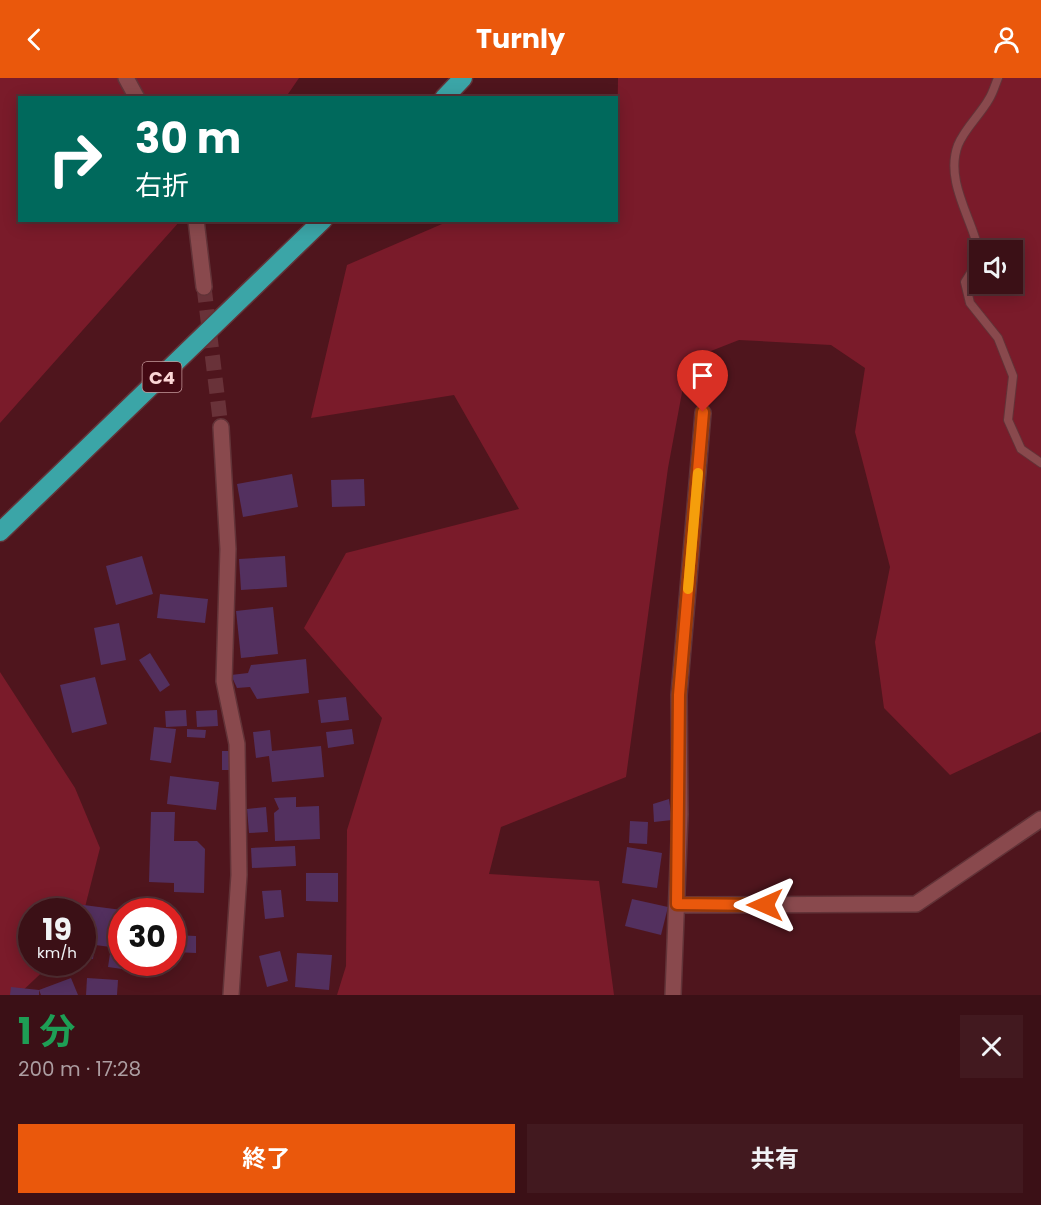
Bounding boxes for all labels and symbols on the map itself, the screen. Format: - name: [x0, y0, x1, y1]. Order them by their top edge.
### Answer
- pin: [677, 350, 728, 412]
- road number: C4: [142, 362, 182, 392]
- position arrow: [733, 873, 797, 937]
- speed limit sign: 30: [108, 898, 186, 976]

